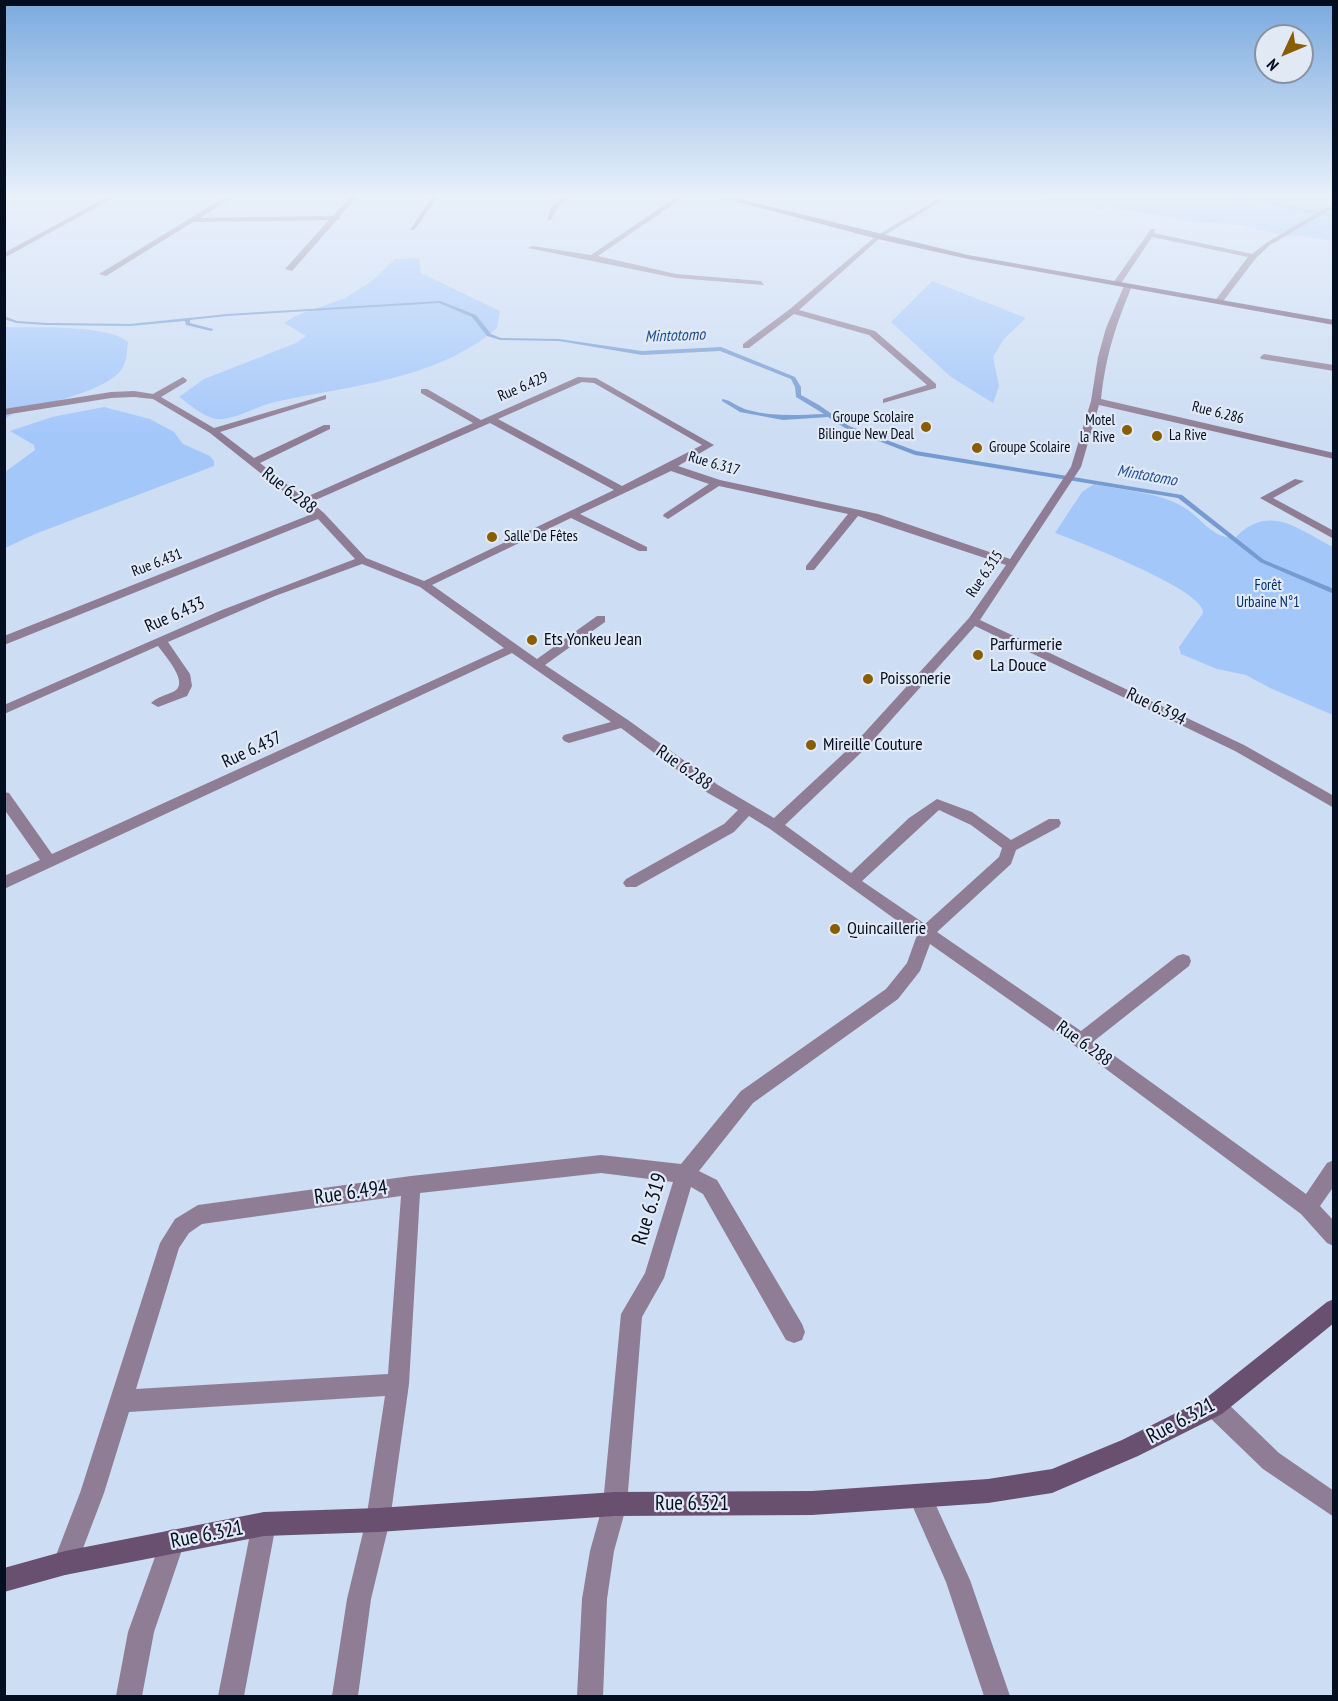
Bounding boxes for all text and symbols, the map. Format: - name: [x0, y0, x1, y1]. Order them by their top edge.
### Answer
- north arrow: [1254, 24, 1314, 84]
- text: N: [1262, 55, 1283, 75]
- water label: Mintotomo: [644, 325, 706, 347]
- street label: Rue 6.429: [495, 368, 551, 406]
- street label: Rue 6.286: [1190, 398, 1246, 428]
- place label: Groupe Scolaire Bilingue New Deal: [818, 409, 914, 444]
- place label: Motel la Rive: [1080, 412, 1115, 447]
- marker: Groupe Scolaire Bilingue New Deal: [919, 420, 933, 434]
- marker: Motel la Rive: [1120, 423, 1134, 437]
- place label: La Rive: [1169, 427, 1207, 445]
- marker: La Rive: [1150, 429, 1164, 443]
- place label: Groupe Scolaire: [989, 439, 1070, 457]
- marker: Groupe Scolaire: [970, 441, 984, 455]
- street label: Rue 6.317: [686, 448, 742, 480]
- water label: Mintotomo: [1116, 461, 1178, 491]
- street label: Rue 6.288: [257, 463, 321, 519]
- place label: Salle De Fêtes: [504, 528, 578, 546]
- marker: Salle De Fêtes: [485, 530, 499, 544]
- street label: Rue 6.431: [129, 545, 185, 581]
- street label: Rue 6.315: [963, 547, 1007, 601]
- park label: Forêt Urbaine N°1: [1236, 577, 1300, 612]
- street label: Rue 6.433: [142, 592, 208, 638]
- place label: Ets Yonkeu Jean: [544, 629, 642, 651]
- marker: Ets Yonkeu Jean: [525, 633, 539, 647]
- place label: Parfurmerie La Douce: [990, 634, 1063, 676]
- marker: Parfurmerie La Douce: [971, 648, 985, 662]
- place label: Poissonerie: [880, 668, 951, 690]
- marker: Poissonerie: [861, 672, 875, 686]
- street label: Rue 6.394: [1123, 683, 1189, 731]
- street label: Rue 6.437: [219, 727, 285, 773]
- place label: Mireille Couture: [823, 734, 923, 756]
- marker: Mireille Couture: [804, 738, 818, 752]
- street label: Rue 6.288: [652, 741, 716, 795]
- place label: Quincaillerie: [847, 918, 926, 940]
- marker: Quincaillerie: [828, 922, 842, 936]
- street label: Rue 6.288: [1052, 1017, 1116, 1071]
- street label: Rue 6.319: [627, 1170, 673, 1248]
- street label: Rue 6.494: [313, 1175, 389, 1211]
- street label: Rue 6.321: [1142, 1393, 1220, 1449]
- street label: Rue 6.321: [655, 1491, 729, 1517]
- street label: Rue 6.321: [168, 1516, 246, 1554]

